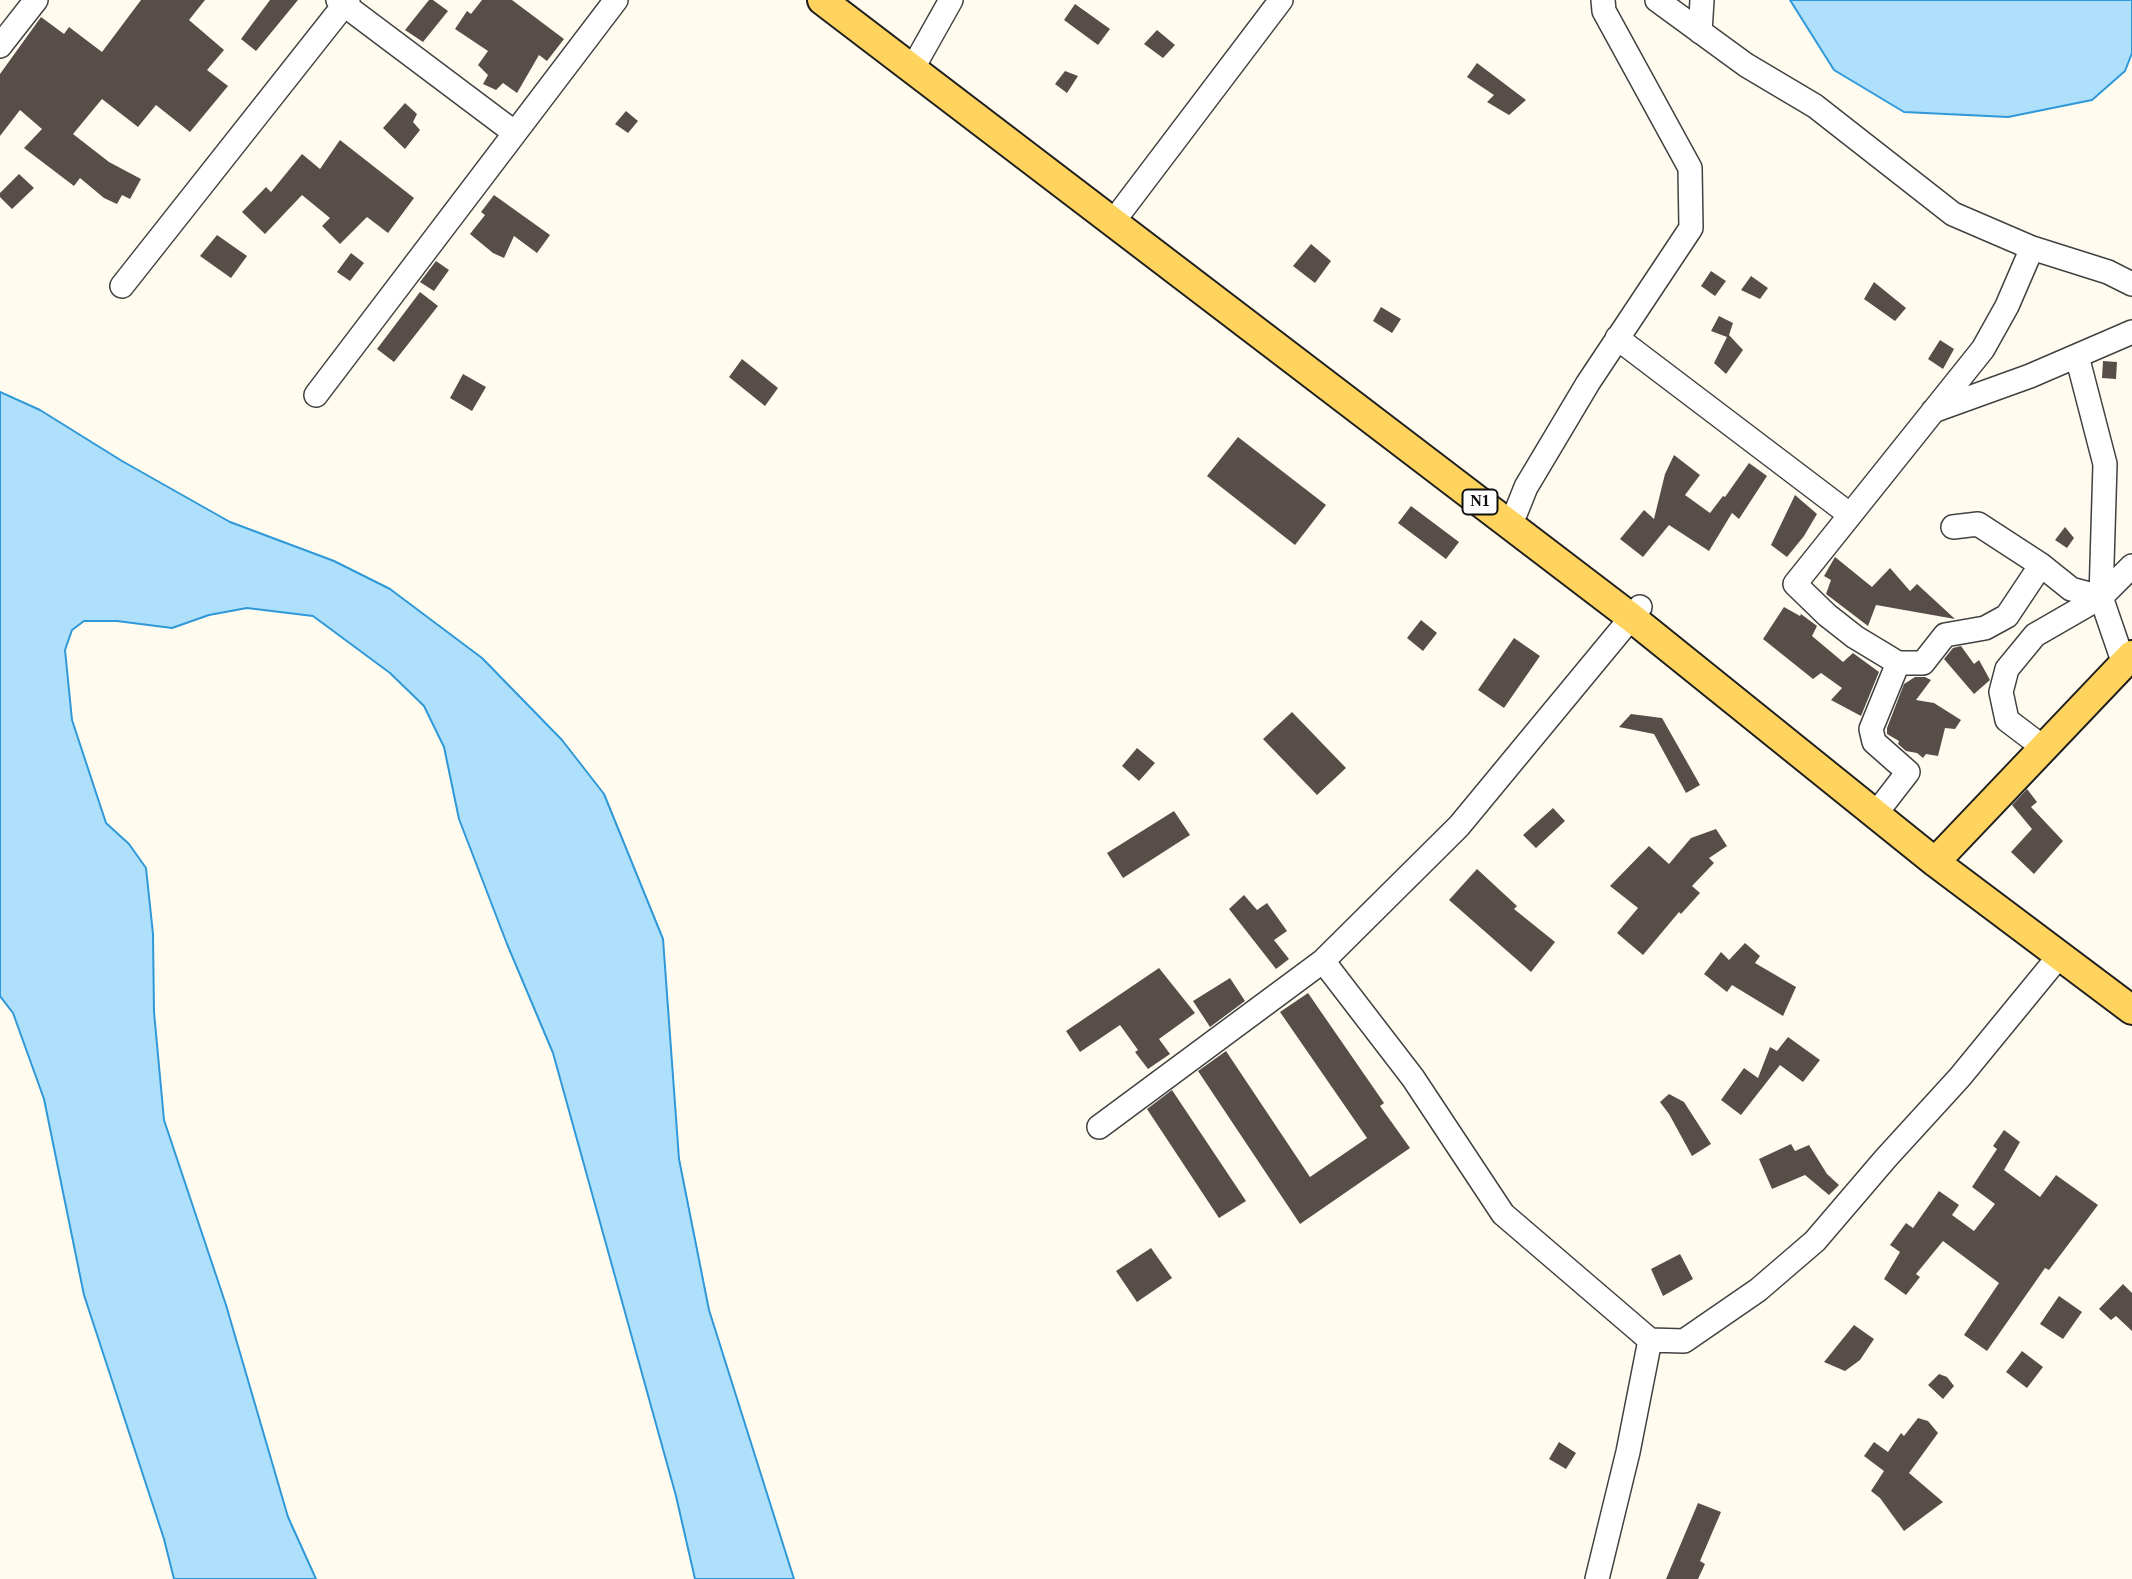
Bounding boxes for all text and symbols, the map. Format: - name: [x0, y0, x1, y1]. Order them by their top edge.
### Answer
- road number: N1: [1462, 489, 1498, 514]

